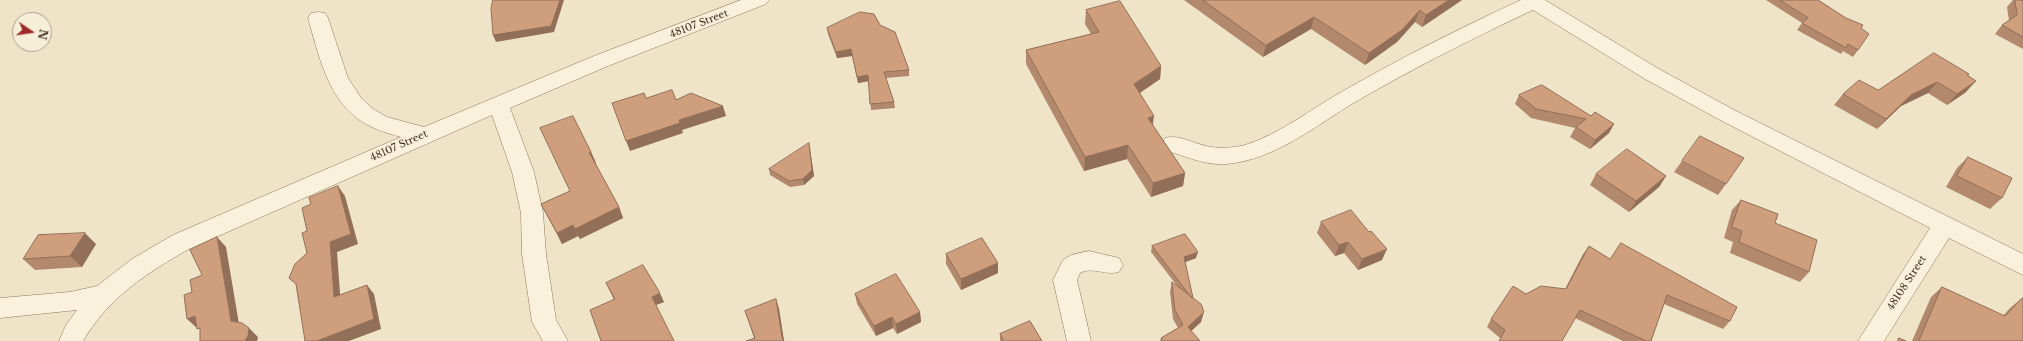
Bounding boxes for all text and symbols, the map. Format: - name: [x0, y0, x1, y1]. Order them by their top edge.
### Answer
- street label: 48107 Street: [668, 7, 730, 41]
- north arrow: [12, 12, 52, 52]
- text: N: [35, 28, 51, 41]
- street label: 48107 Street: [368, 128, 430, 164]
- street label: 48108 Street: [1885, 254, 1929, 312]

